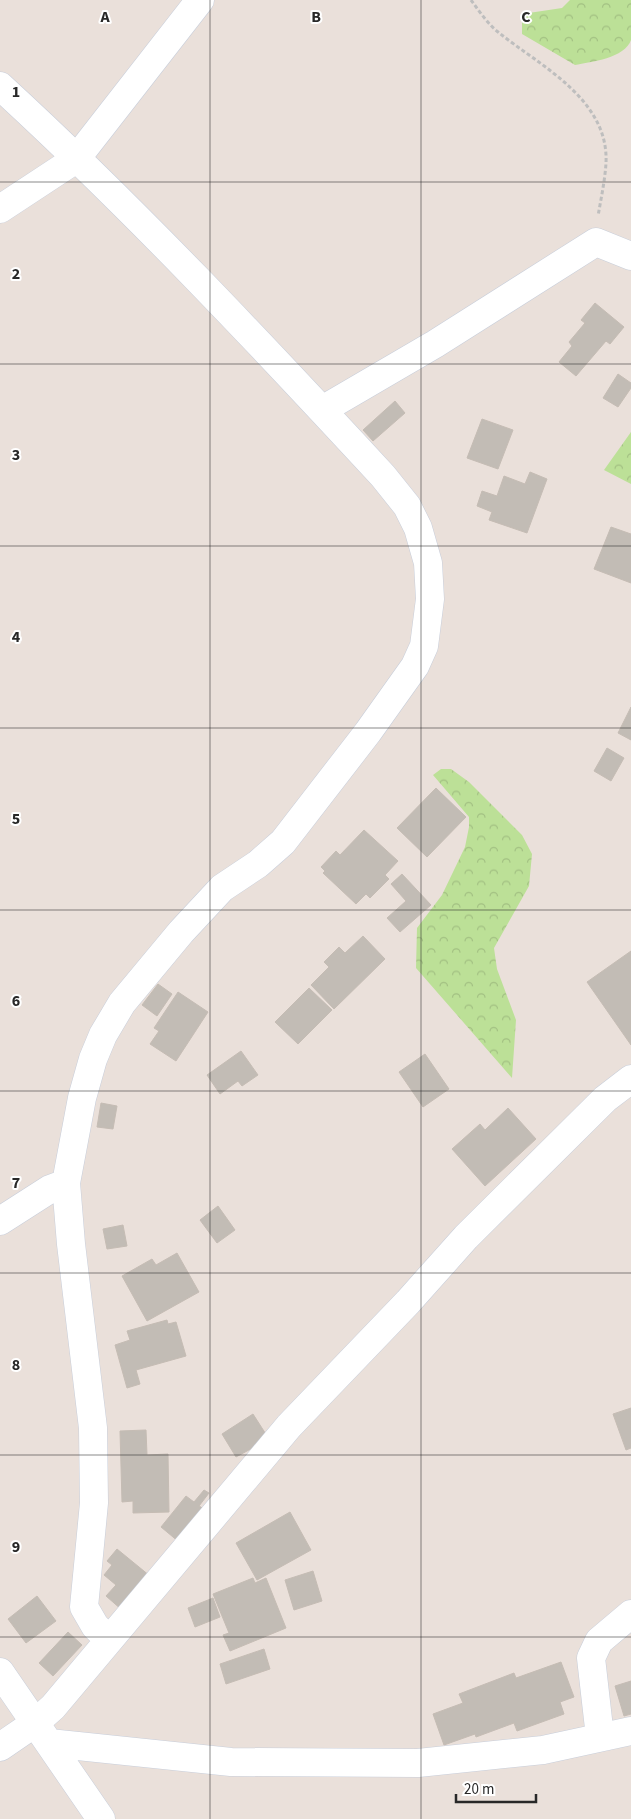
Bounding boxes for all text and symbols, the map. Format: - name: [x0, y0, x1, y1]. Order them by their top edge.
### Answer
- text: A: [99, 6, 110, 28]
- text: B: [311, 6, 321, 28]
- text: C: [521, 6, 531, 28]
- text: 1: [12, 81, 20, 103]
- text: 2: [12, 263, 20, 285]
- text: 3: [12, 444, 20, 466]
- text: 4: [12, 626, 21, 648]
- text: 5: [12, 808, 20, 830]
- text: 6: [12, 990, 20, 1012]
- text: 7: [12, 1172, 20, 1194]
- text: 8: [12, 1354, 20, 1376]
- text: 9: [12, 1536, 20, 1558]
- scale bar: [456, 1772, 536, 1804]
- text: 20 m: [464, 1779, 494, 1800]

